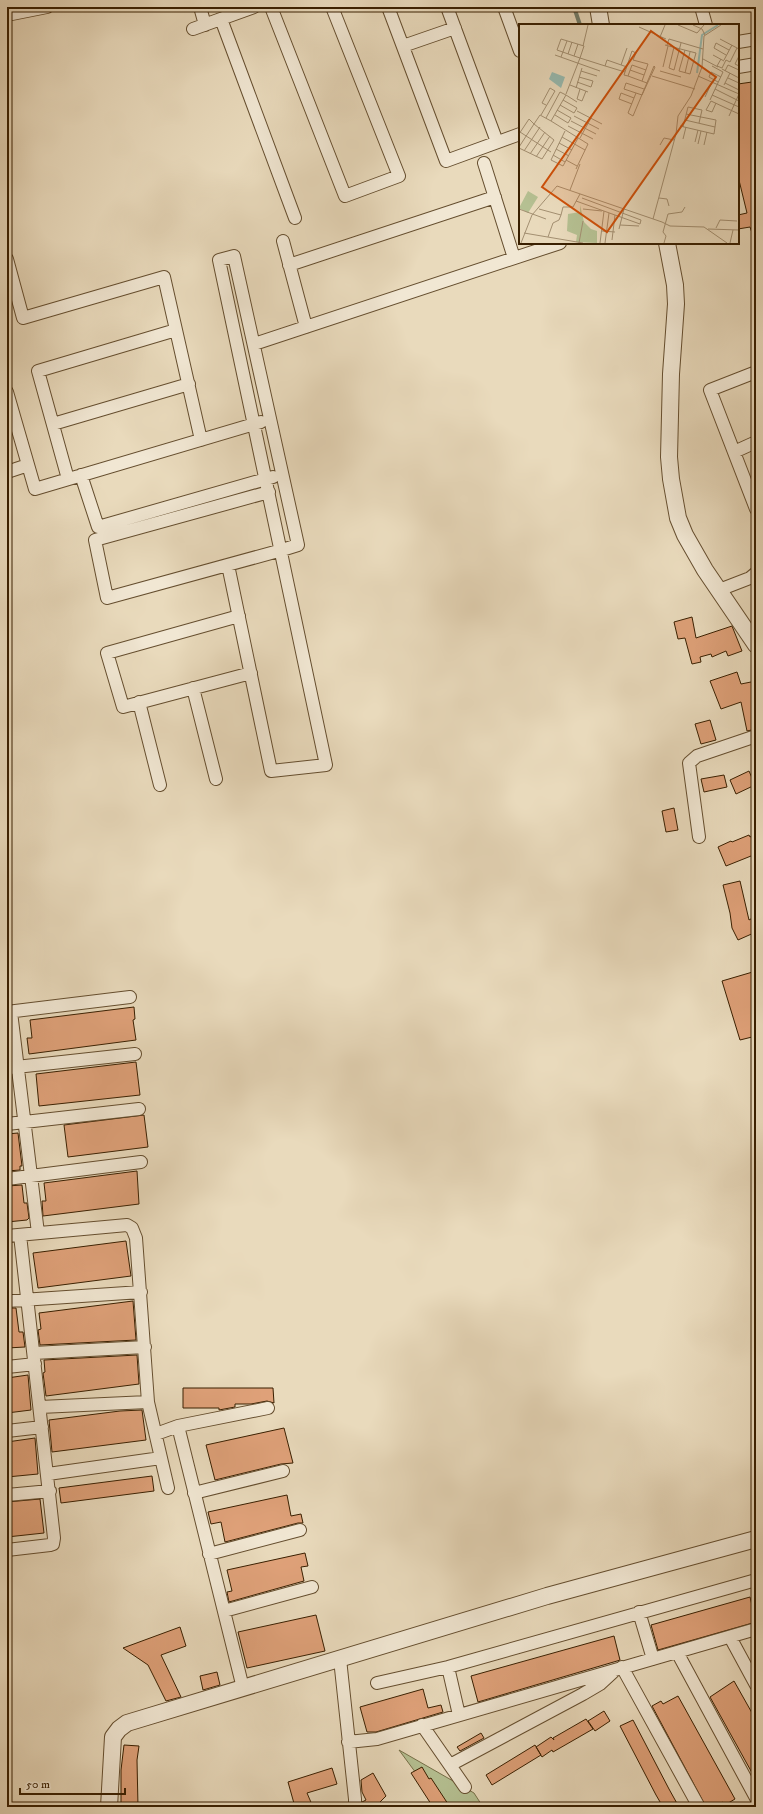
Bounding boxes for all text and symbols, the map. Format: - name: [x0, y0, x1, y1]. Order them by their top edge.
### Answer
- inset map: [519, 24, 739, 244]
- scale bar: [20, 1770, 125, 1796]
- text: 50 m: [26, 1777, 50, 1792]

